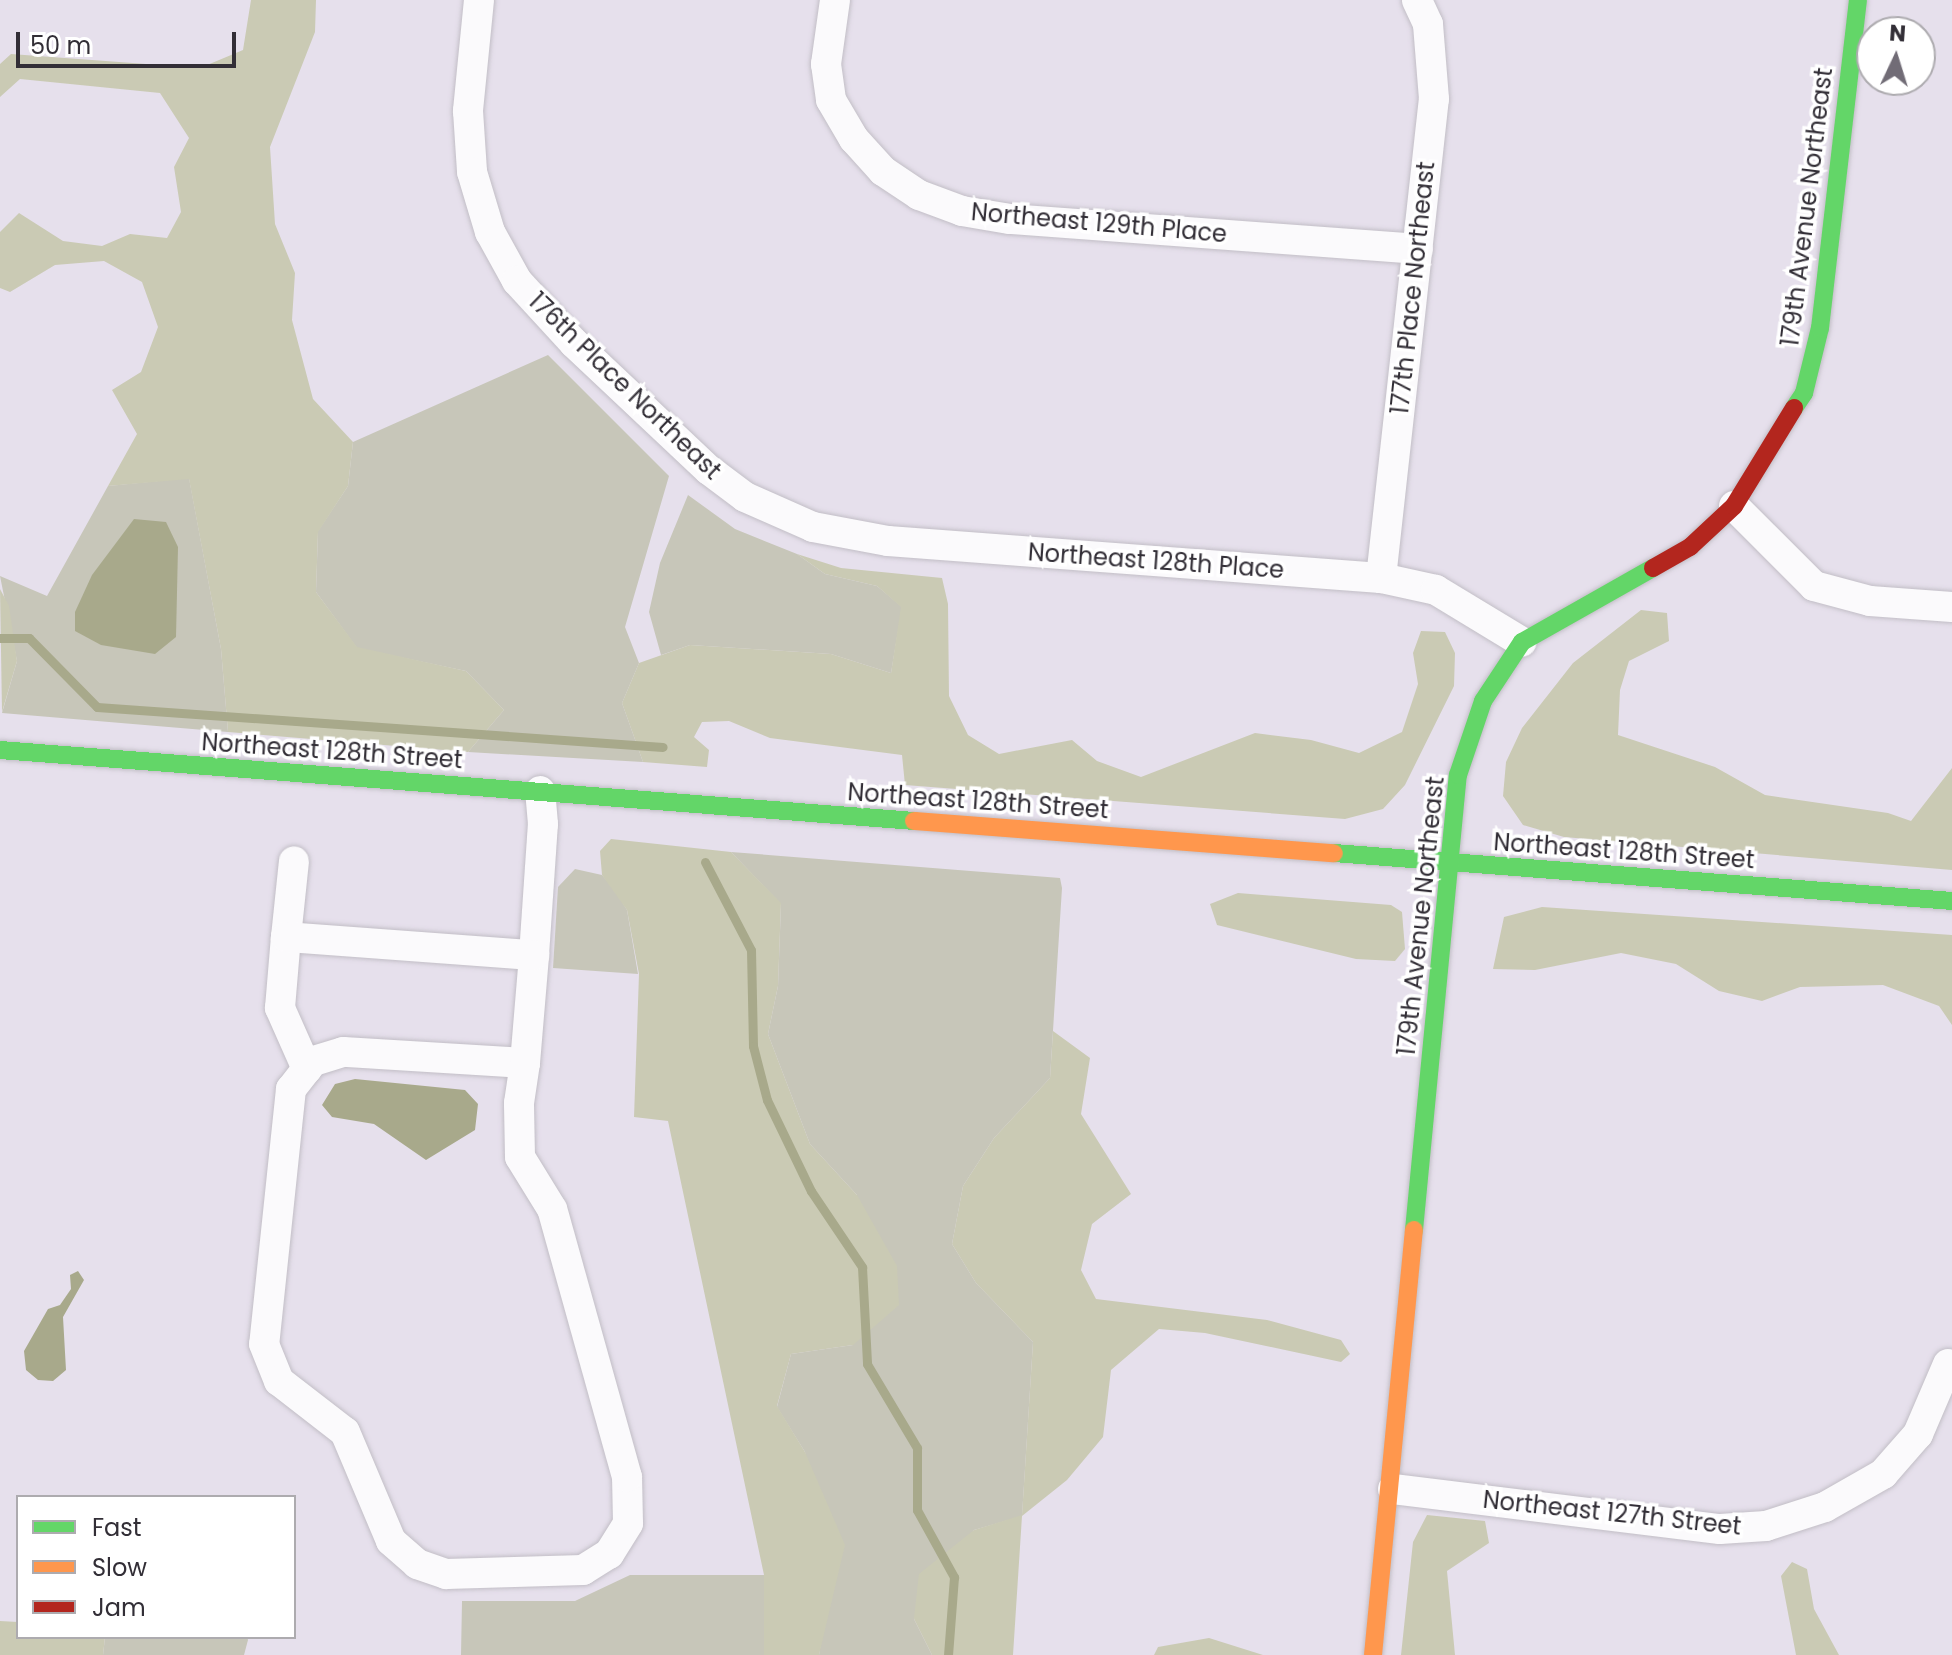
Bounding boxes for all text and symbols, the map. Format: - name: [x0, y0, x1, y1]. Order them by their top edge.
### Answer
- scale bar: [20, 16, 240, 66]
- north arrow: [1856, 16, 1936, 96]
- text: N: [1888, 18, 1907, 50]
- text: 50 m: [30, 29, 91, 62]
- street label: 179th Avenue Northeast: [1776, 66, 1838, 348]
- street label: 177th Place Northeast: [1385, 160, 1441, 416]
- street label: Northeast 129th Place: [970, 197, 1228, 249]
- street label: 176th Place Northeast: [523, 287, 727, 485]
- street label: Northeast 128th Place: [1027, 538, 1285, 584]
- street label: Northeast 128th Street: [201, 728, 463, 774]
- street label: 179th Avenue Northeast: [1392, 775, 1450, 1057]
- street label: Northeast 128th Street: [847, 778, 1109, 824]
- street label: Northeast 128th Street: [1493, 828, 1755, 874]
- street label: Northeast 127th Street: [1481, 1485, 1743, 1541]
- legend: [16, 1495, 296, 1639]
- text: Fast: [92, 1511, 142, 1544]
- text: Slow: [92, 1551, 147, 1584]
- text: Jam: [92, 1591, 146, 1624]

